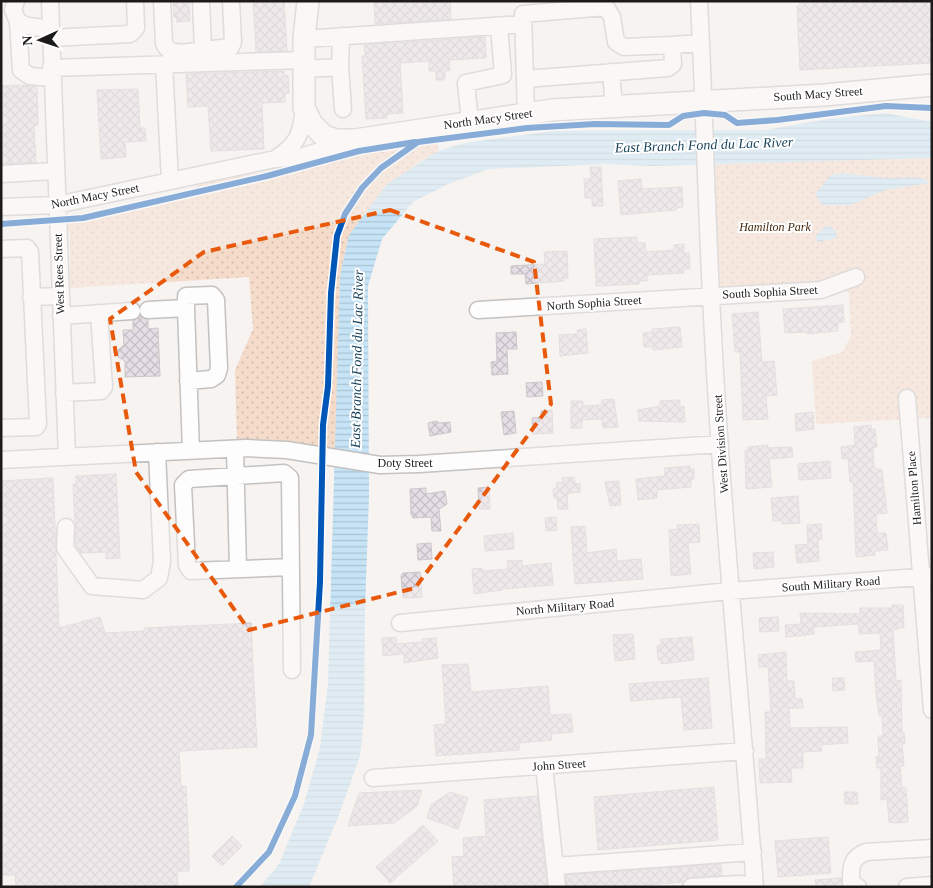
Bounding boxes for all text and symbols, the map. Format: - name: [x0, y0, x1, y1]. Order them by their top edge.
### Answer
- north arrow: [15, 15, 65, 65]
- text: N: [20, 35, 35, 46]
- street label: South Macy Street: [773, 84, 864, 104]
- street label: North Macy Street: [443, 106, 534, 132]
- water label: East Branch Fond du Lac River: [614, 134, 794, 156]
- street label: North Macy Street: [50, 180, 141, 211]
- park label: Hamilton Park: [738, 220, 811, 234]
- street label: West Rees Street: [51, 233, 67, 315]
- water label: East Branch Fond du Lac River: [348, 269, 366, 449]
- street label: South Sophia Street: [722, 282, 819, 301]
- street label: North Sophia Street: [546, 293, 643, 313]
- street label: West Division Street: [711, 393, 731, 494]
- street label: Hamilton Place: [904, 450, 924, 526]
- street label: Doty Street: [378, 456, 433, 470]
- street label: South Military Road: [781, 574, 881, 594]
- street label: North Military Road: [515, 596, 615, 618]
- street label: John Street: [532, 756, 587, 774]

